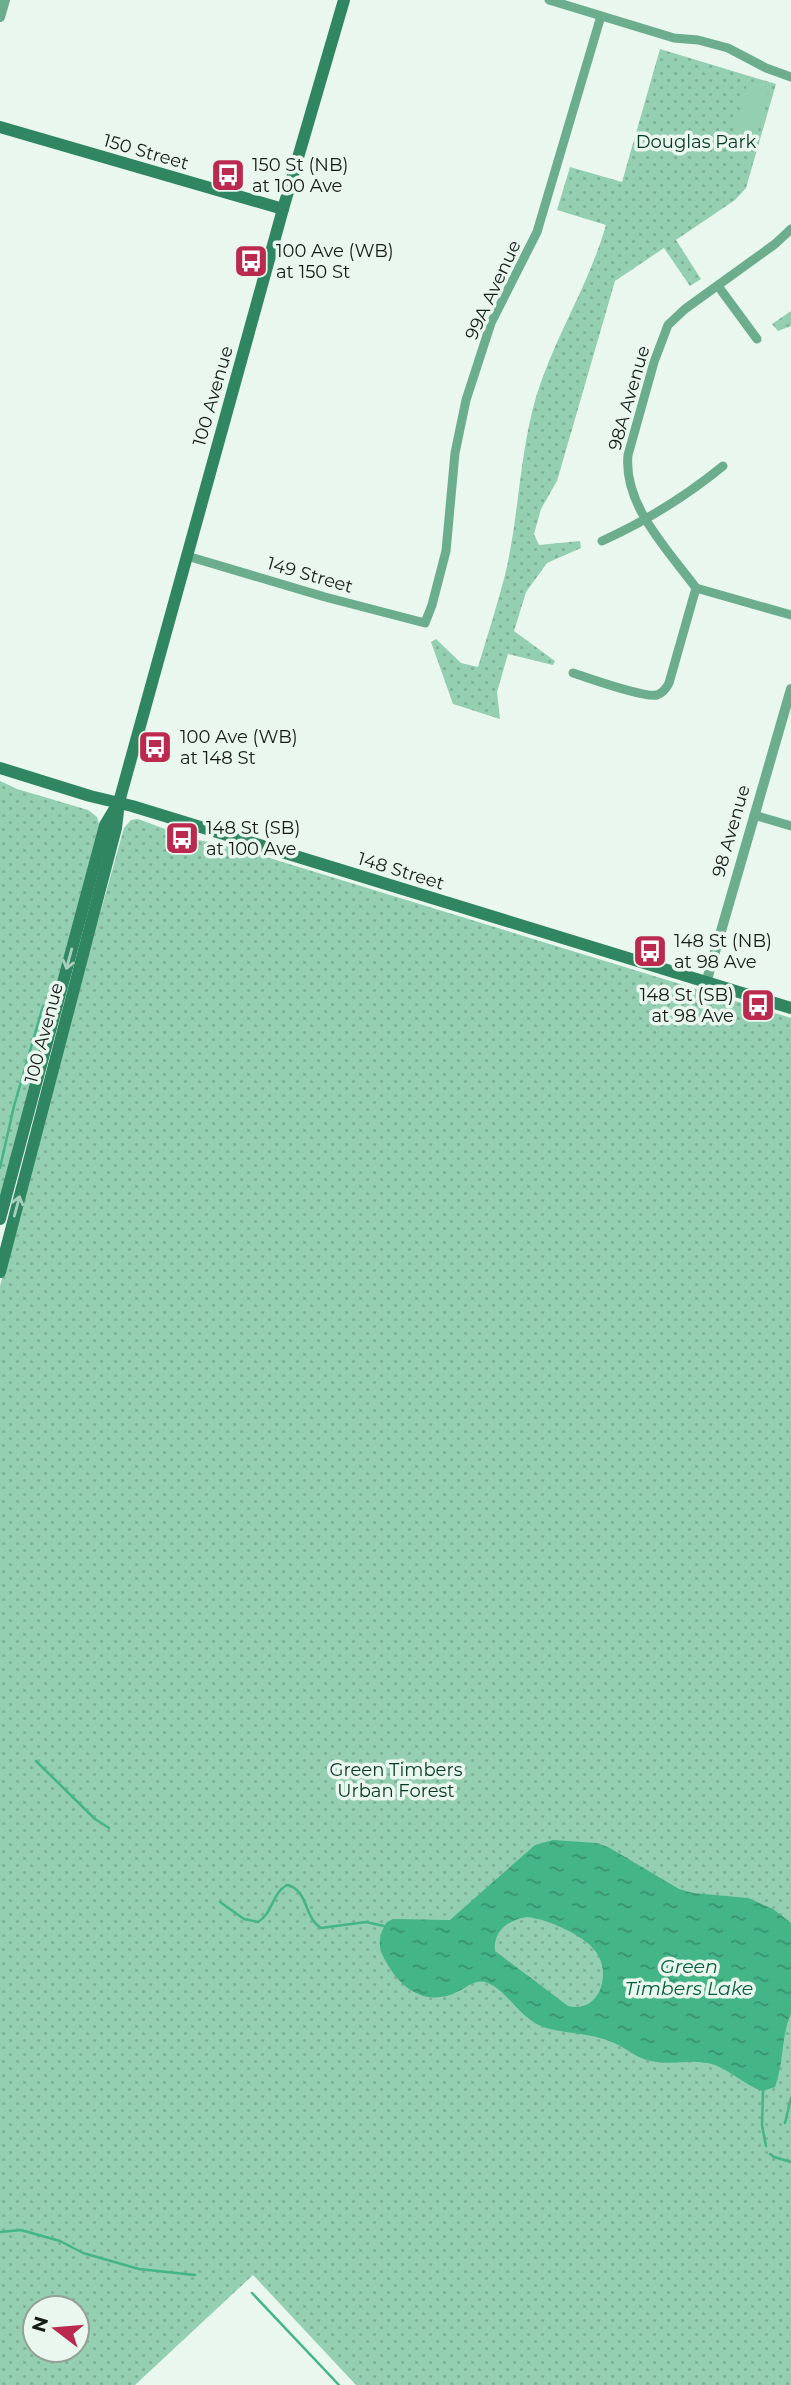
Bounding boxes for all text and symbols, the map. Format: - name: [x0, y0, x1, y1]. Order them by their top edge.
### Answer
- street label: 150 Street: [101, 129, 191, 175]
- park label: Douglas Park: [636, 131, 757, 153]
- place label: 150 St (NB) at 100 Ave: [252, 154, 348, 197]
- bus stop icon: 150 St (NB) at 100 Ave: [209, 156, 247, 194]
- street label: 99A Avenue: [460, 237, 526, 343]
- place label: 100 Ave (WB) at 150 St: [276, 240, 394, 283]
- bus stop icon: 100 Ave (WB) at 150 St: [232, 242, 270, 280]
- street label: 100 Avenue: [188, 343, 238, 449]
- street label: 98A Avenue: [604, 343, 654, 453]
- street label: 149 Street: [264, 552, 356, 598]
- place label: 100 Ave (WB) at 148 St: [180, 726, 298, 769]
- bus stop icon: 100 Ave (WB) at 148 St: [136, 728, 174, 766]
- street label: 98 Avenue: [707, 782, 755, 880]
- place label: 148 St (SB) at 100 Ave: [206, 817, 300, 860]
- bus stop icon: 148 St (SB) at 100 Ave: [163, 819, 201, 857]
- street label: 148 Street: [355, 847, 447, 895]
- place label: 148 St (NB) at 98 Ave: [674, 930, 772, 973]
- bus stop icon: 148 St (NB) at 98 Ave: [631, 932, 669, 970]
- one-way arrow: [62, 948, 75, 970]
- street label: 100 Avenue: [20, 980, 68, 1086]
- place label: 148 St (SB) at 98 Ave: [640, 984, 734, 1027]
- bus stop icon: 148 St (SB) at 98 Ave: [739, 986, 777, 1024]
- one-way arrow: [11, 1195, 24, 1218]
- park label: Green Timbers Urban Forest: [330, 1759, 463, 1802]
- water label: Green Timbers Lake: [625, 1955, 753, 2000]
- north arrow: [21, 2294, 91, 2364]
- text: N: [27, 2314, 53, 2335]

